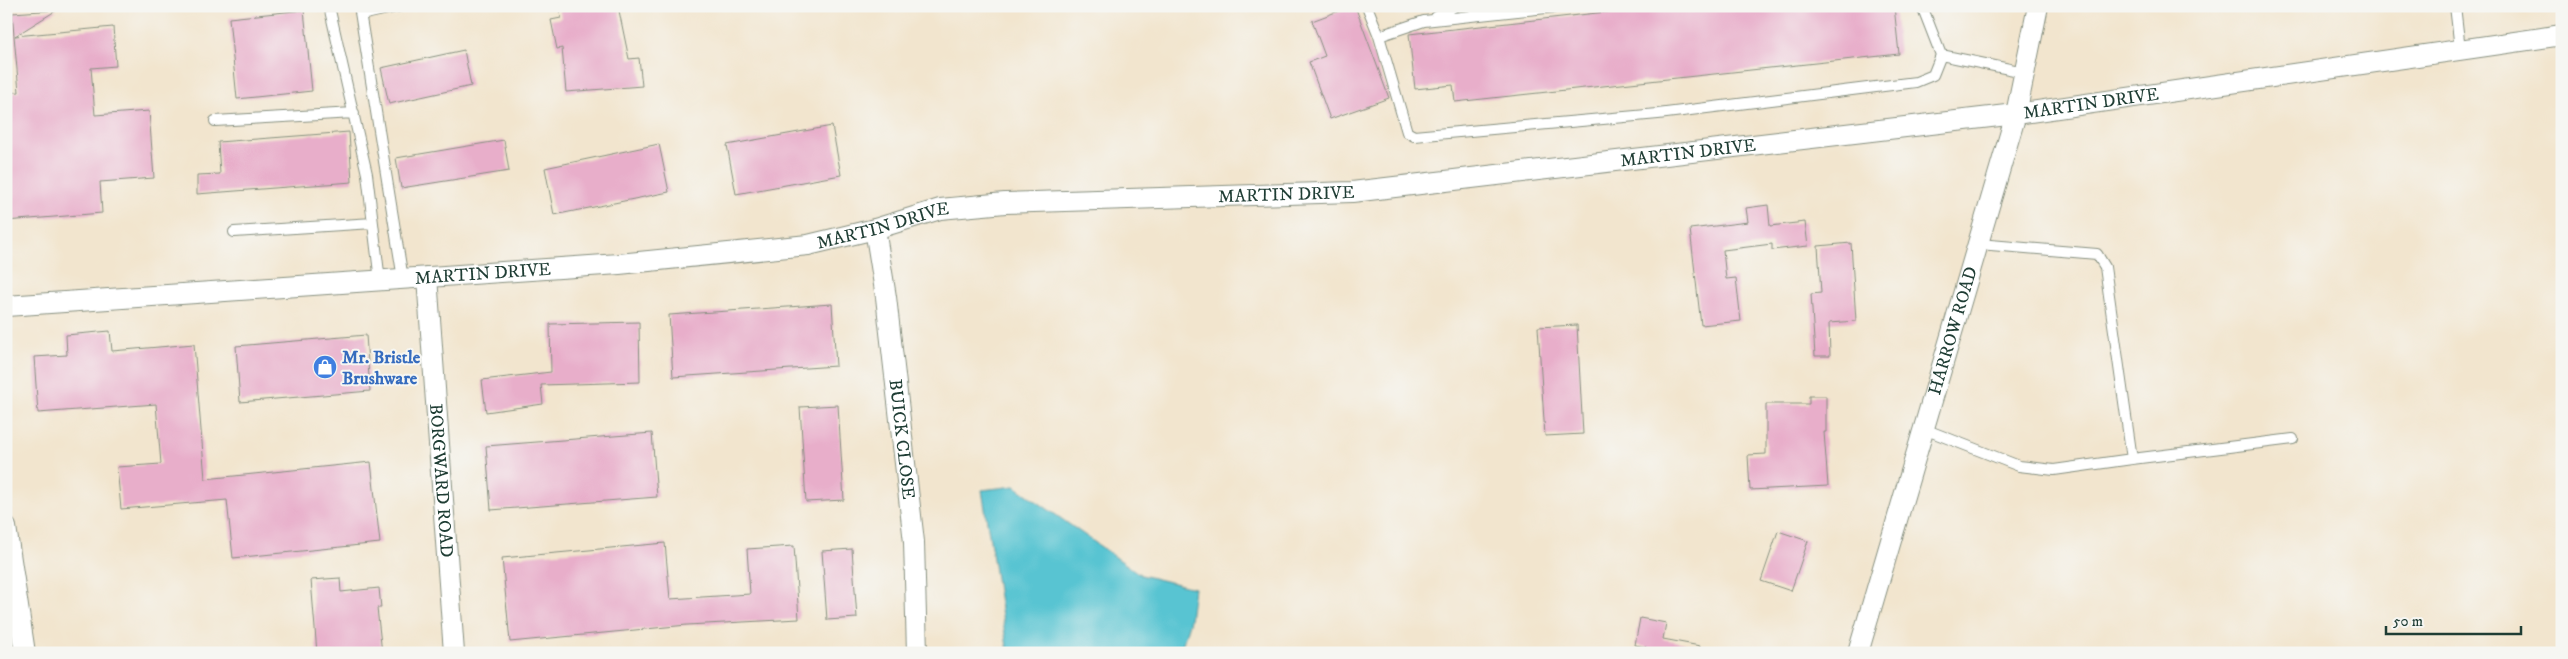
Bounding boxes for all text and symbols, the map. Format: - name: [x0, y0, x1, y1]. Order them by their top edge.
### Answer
- street label: MARTIN DRIVE: [2022, 83, 2160, 125]
- street label: MARTIN DRIVE: [1619, 135, 1757, 172]
- street label: MARTIN DRIVE: [1218, 182, 1355, 208]
- street label: MARTIN DRIVE: [815, 198, 950, 254]
- street label: MARTIN DRIVE: [414, 259, 552, 290]
- street label: HARROW ROAD: [1924, 264, 1983, 398]
- place label: Mr. Bristle Brushware: [342, 347, 421, 390]
- shop icon: Mr. Bristle Brushware: [312, 354, 338, 380]
- street label: BUICK CLOSE: [883, 378, 919, 501]
- street label: BORGWARD ROAD: [424, 403, 457, 558]
- scale bar: [2386, 604, 2520, 636]
- text: 50 m: [2393, 612, 2423, 631]

